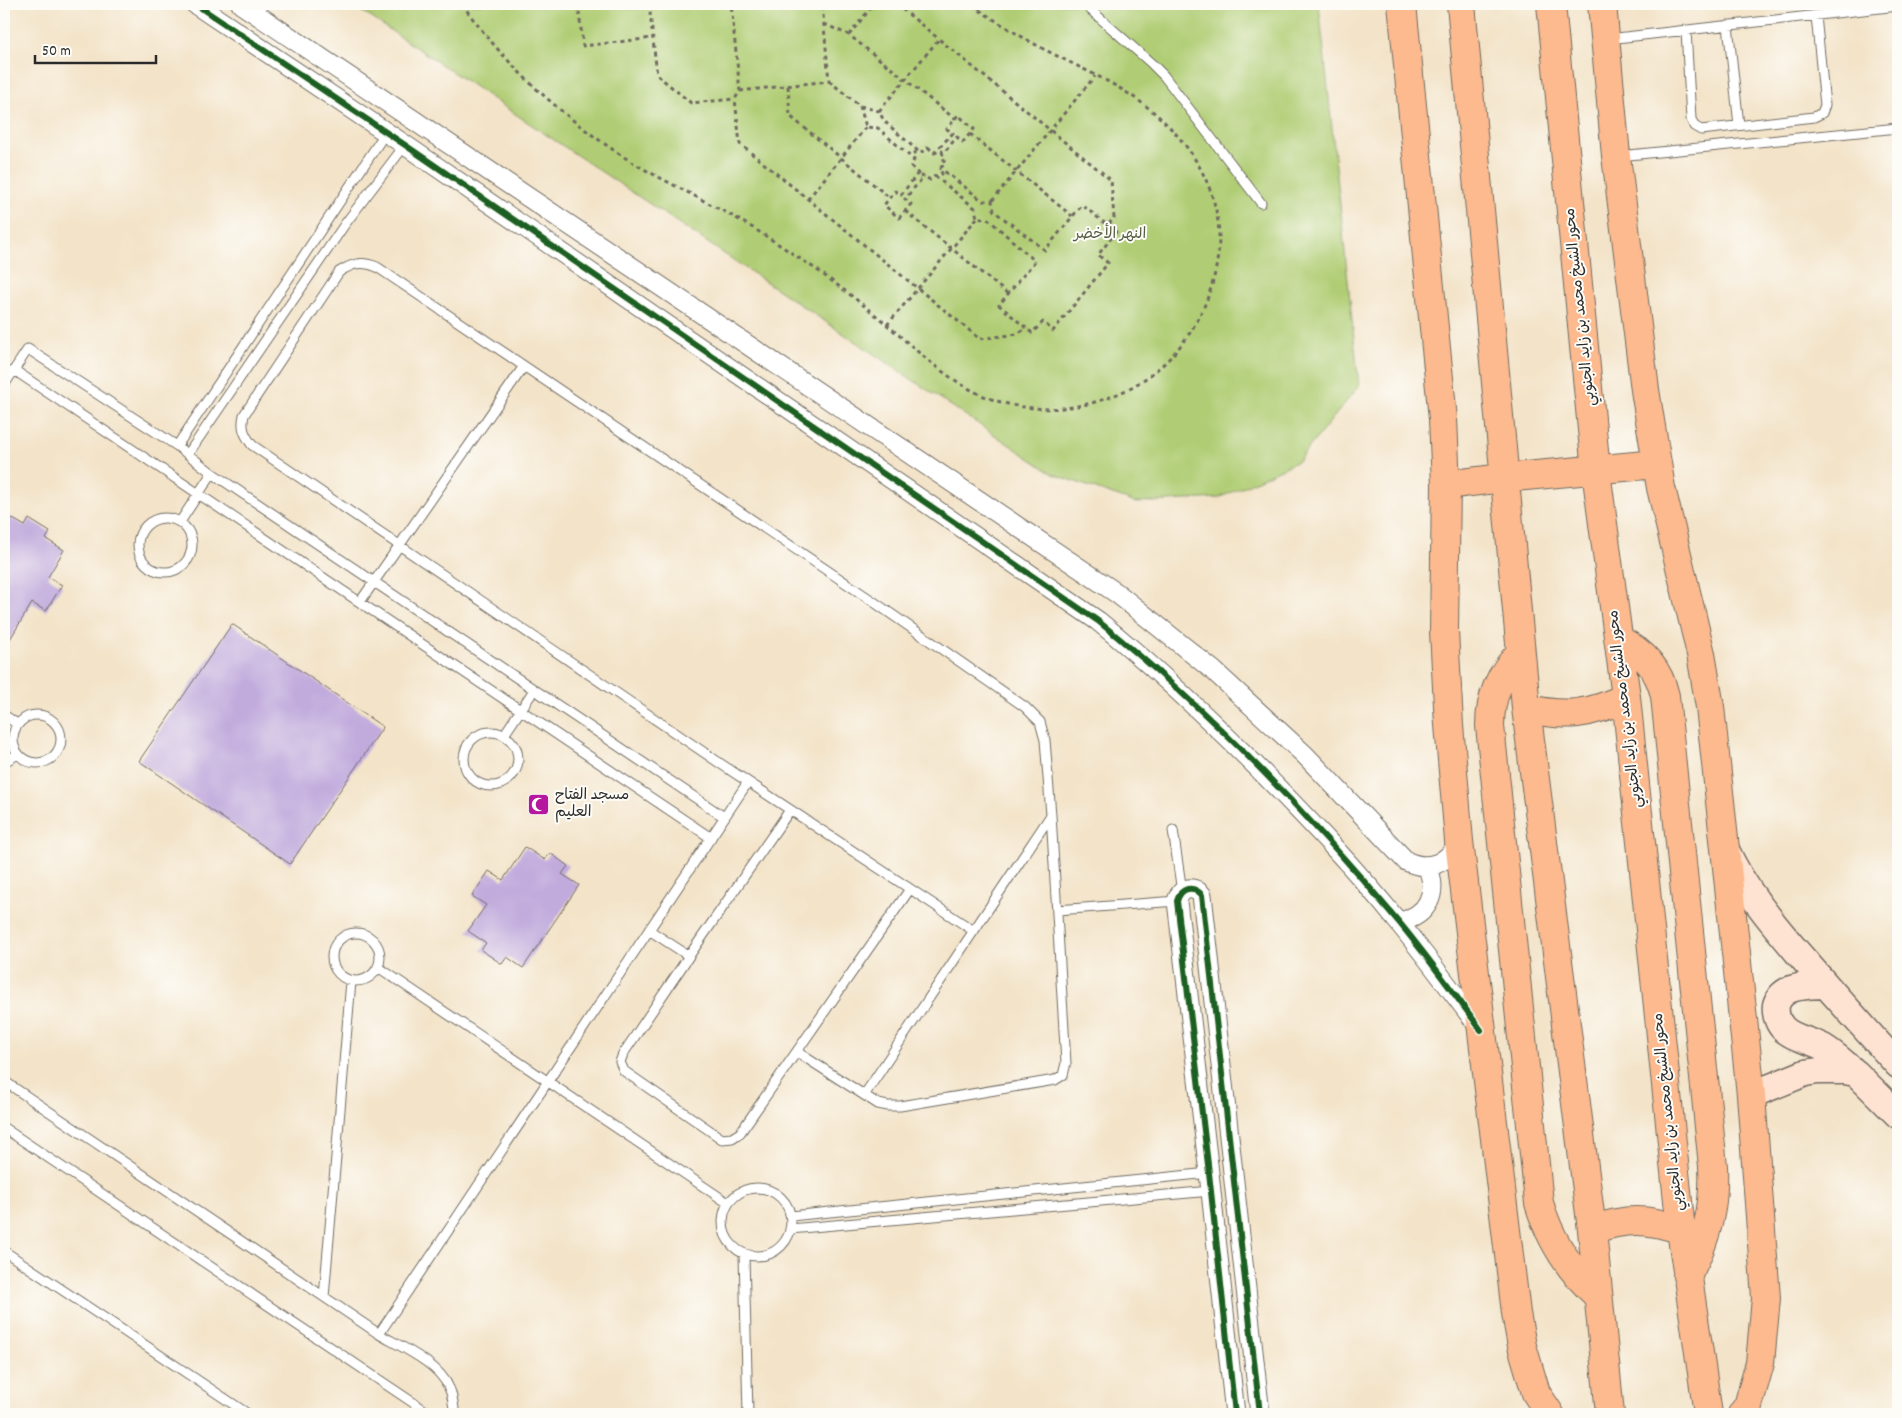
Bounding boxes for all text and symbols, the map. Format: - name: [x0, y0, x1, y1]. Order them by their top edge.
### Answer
- scale bar: [35, 32, 156, 64]
- text: 50 m: [42, 41, 71, 63]
- street label: محور الشيخ محمد بن زايد الجنوبي: [1560, 207, 1602, 407]
- park label: النهر الأخضر: [1072, 223, 1146, 246]
- street label: محور الشيخ محمد بن زايد الجنوبي: [1603, 609, 1649, 809]
- place label: مسجد الفتاح العليم: [555, 785, 629, 824]
- mosque icon: مسجد الفتاح العليم: [527, 793, 551, 817]
- street label: محور الشيخ محمد بن زايد الجنوبي: [1648, 1012, 1690, 1212]

